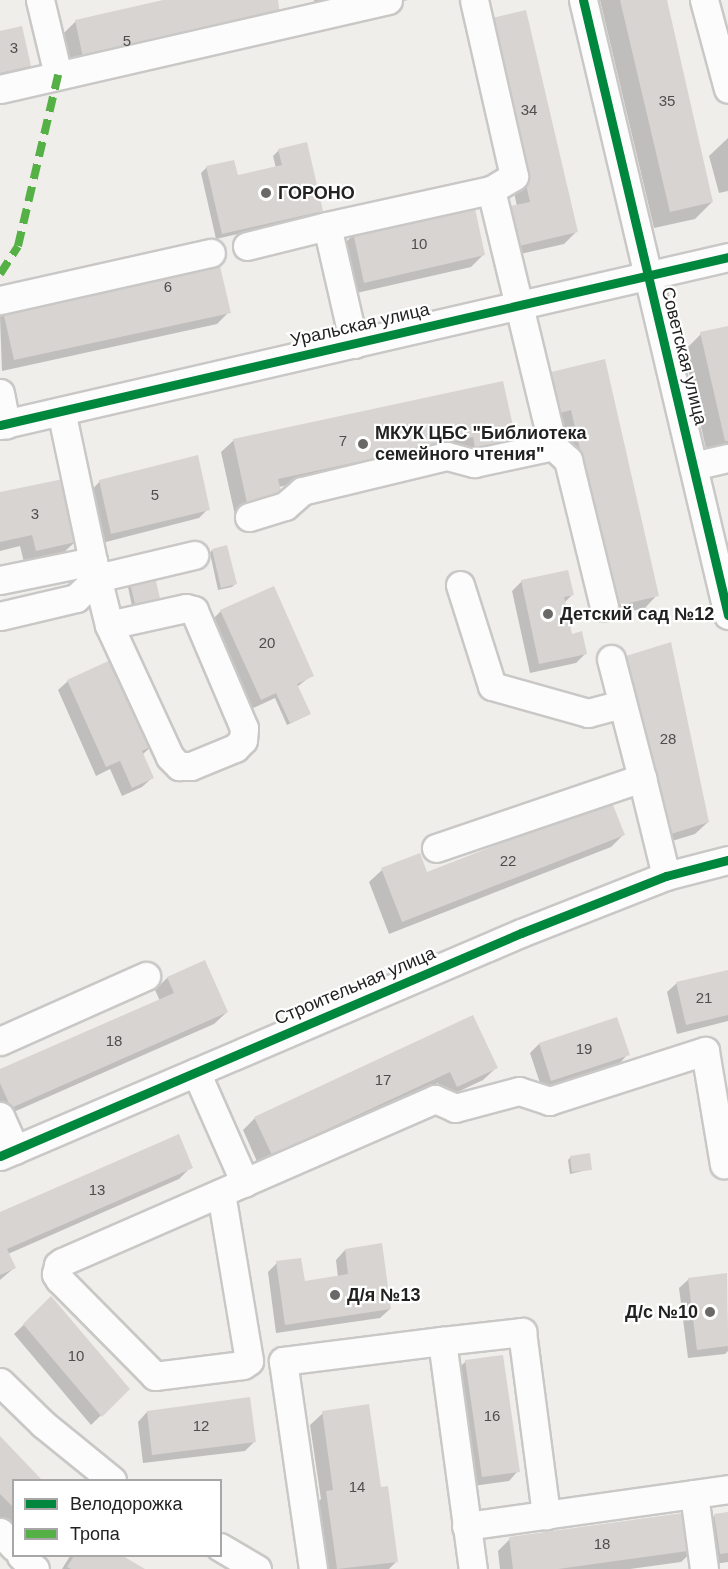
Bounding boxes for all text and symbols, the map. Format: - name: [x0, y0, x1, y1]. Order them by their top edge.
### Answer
- house number: 5: [123, 32, 131, 50]
- house number: 3: [10, 39, 18, 57]
- house number: 35: [659, 92, 675, 110]
- house number: 34: [521, 101, 537, 119]
- place label: ГОРОНО: [278, 182, 355, 204]
- marker: ГОРОНО: [259, 186, 273, 200]
- house number: 10: [411, 235, 427, 253]
- house number: 6: [164, 278, 172, 296]
- street label: Советская улица: [656, 285, 712, 427]
- street label: Уральская улица: [288, 299, 432, 351]
- place label: МКУК ЦБС "Библиотека семейного чтения": [375, 423, 587, 466]
- house number: 7: [339, 432, 347, 450]
- marker: МКУК ЦБС "Библиотека семейного чтения": [356, 437, 370, 451]
- house number: 5: [151, 486, 159, 504]
- house number: 3: [31, 505, 39, 523]
- place label: Детский сад №12: [560, 603, 714, 625]
- marker: Детский сад №12: [541, 607, 555, 621]
- house number: 20: [259, 634, 275, 652]
- house number: 28: [660, 730, 676, 748]
- house number: 22: [500, 852, 516, 870]
- street label: Строительная улица: [271, 942, 439, 1030]
- house number: 21: [696, 989, 712, 1007]
- house number: 18: [106, 1032, 122, 1050]
- house number: 19: [576, 1040, 592, 1058]
- house number: 17: [375, 1071, 391, 1089]
- house number: 13: [89, 1181, 105, 1199]
- place label: Д/я №13: [347, 1284, 420, 1306]
- marker: Д/я №13: [328, 1288, 342, 1302]
- place label: Д/с №10: [625, 1301, 698, 1323]
- marker: Д/с №10: [703, 1305, 717, 1319]
- house number: 10: [68, 1347, 84, 1365]
- house number: 16: [484, 1407, 500, 1425]
- house number: 12: [193, 1417, 209, 1435]
- house number: 14: [349, 1478, 365, 1496]
- legend: [12, 1479, 222, 1557]
- text: Велодорожка: [70, 1494, 182, 1514]
- text: Тропа: [70, 1524, 120, 1544]
- house number: 18: [594, 1535, 610, 1553]

